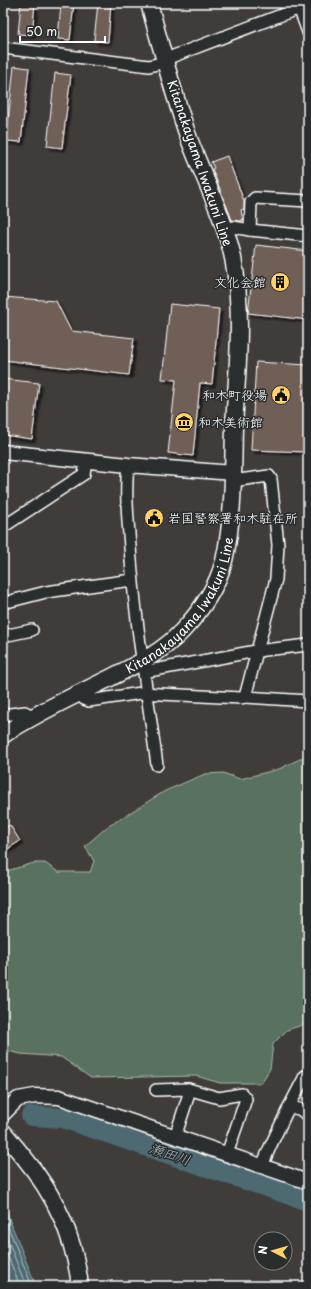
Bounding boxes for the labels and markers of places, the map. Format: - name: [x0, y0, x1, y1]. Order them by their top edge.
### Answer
- building icon: 文化会館: [269, 271, 291, 293]
- place label: 文化会館: [214, 272, 266, 291]
- public building icon: 和木町役場: [270, 384, 292, 406]
- place label: 和木町役場: [202, 385, 267, 404]
- museum icon: 和木美術館: [173, 411, 195, 433]
- place label: 和木美術館: [198, 412, 263, 431]
- public building icon: 岩国警察署和木駐在所: [143, 507, 165, 529]
- place label: 岩国警察署和木駐在所: [168, 508, 298, 527]

